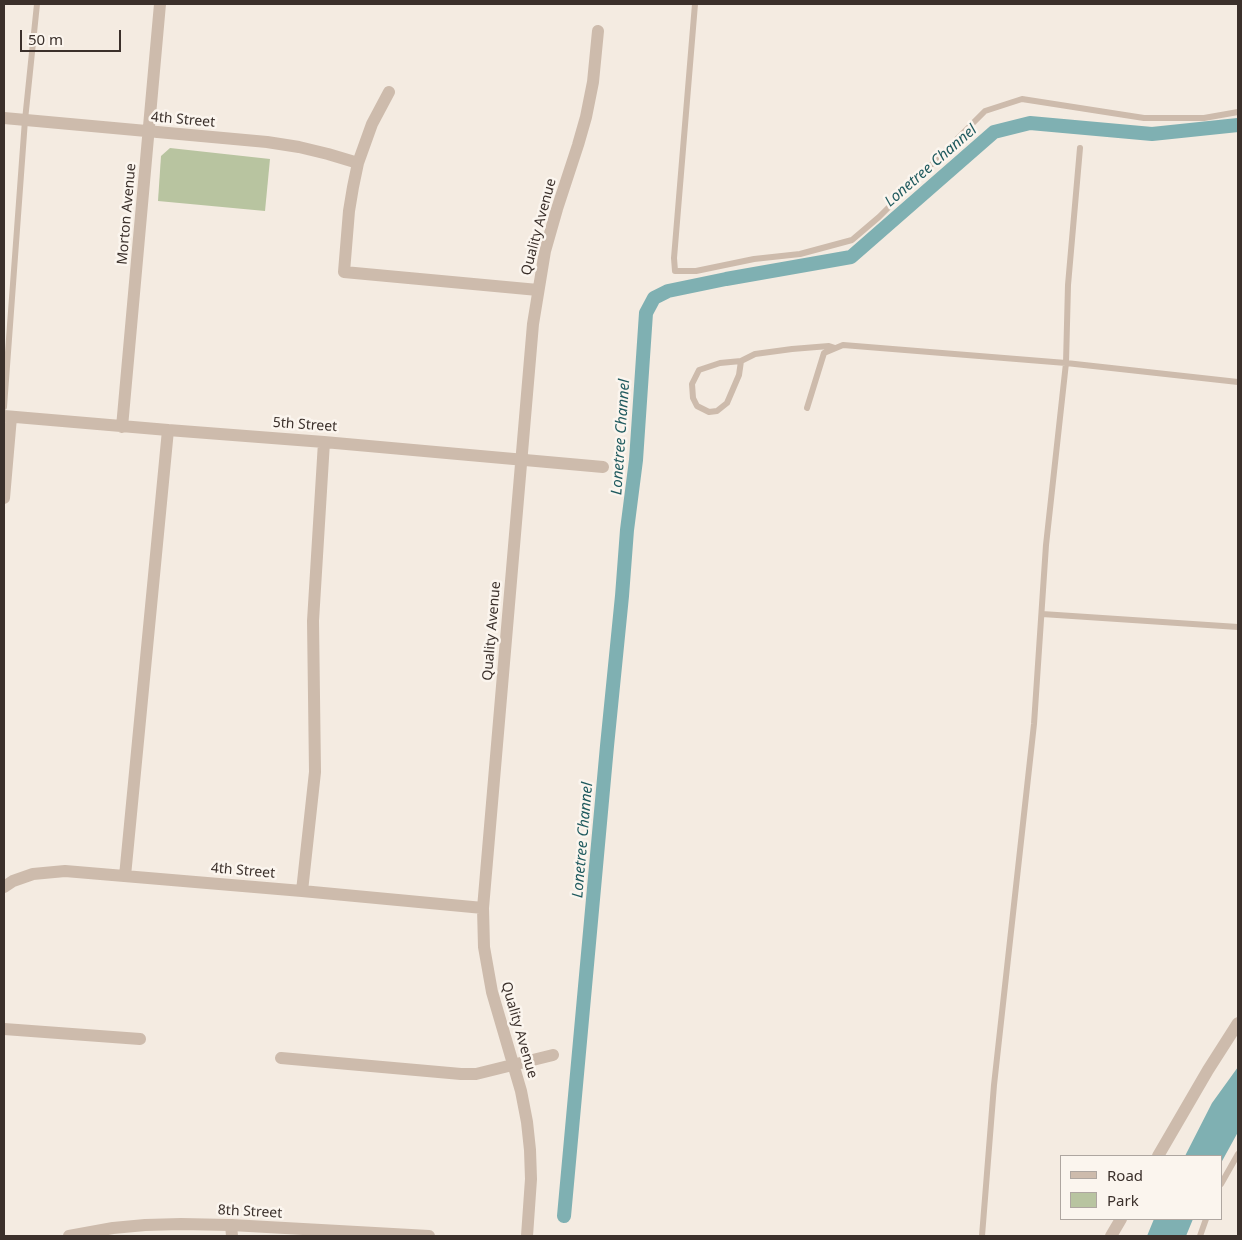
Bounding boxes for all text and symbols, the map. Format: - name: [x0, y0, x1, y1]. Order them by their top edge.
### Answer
- scale bar: [22, 20, 124, 52]
- text: 50 m: [28, 29, 63, 49]
- street label: 4th Street: [150, 109, 216, 131]
- water label: Lonetree Channel: [881, 121, 981, 211]
- street label: Morton Avenue: [114, 163, 140, 265]
- street label: Quality Avenue: [518, 177, 560, 277]
- water label: Lonetree Channel: [608, 378, 634, 496]
- street label: 5th Street: [272, 414, 338, 436]
- street label: Quality Avenue: [479, 581, 505, 681]
- water label: Lonetree Channel: [569, 781, 597, 899]
- street label: 4th Street: [210, 860, 276, 882]
- street label: Quality Avenue: [497, 980, 541, 1080]
- legend: [1060, 1155, 1222, 1220]
- text: Road: [1107, 1165, 1143, 1185]
- text: Park: [1107, 1190, 1139, 1210]
- street label: 8th Street: [217, 1202, 283, 1222]

